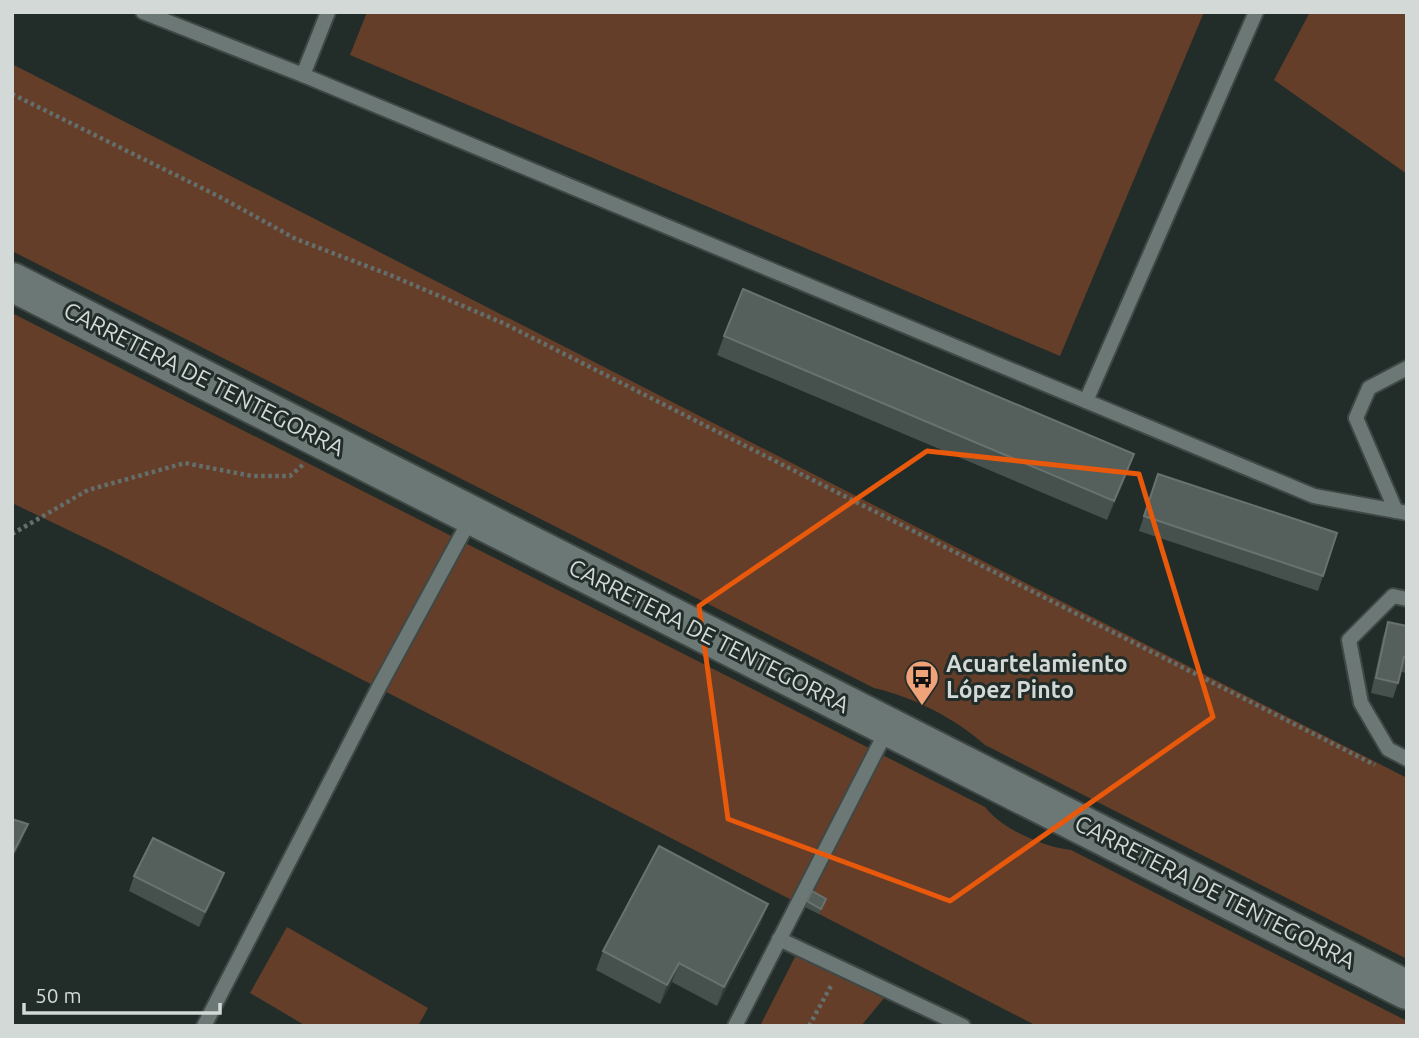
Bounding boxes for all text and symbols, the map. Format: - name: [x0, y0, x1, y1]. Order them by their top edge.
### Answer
- street label: CARRETERA DE TENTEGORRA: [60, 297, 349, 460]
- street label: CARRETERA DE TENTEGORRA: [565, 554, 854, 717]
- place label: Acuartelamiento López Pinto: [946, 651, 1128, 702]
- bus stop icon: Acuartelamiento López Pinto: [903, 658, 941, 707]
- street label: CARRETERA DE TENTEGORRA: [1071, 810, 1360, 973]
- scale bar: [24, 972, 220, 1016]
- text: 50 m: [35, 983, 82, 1007]

